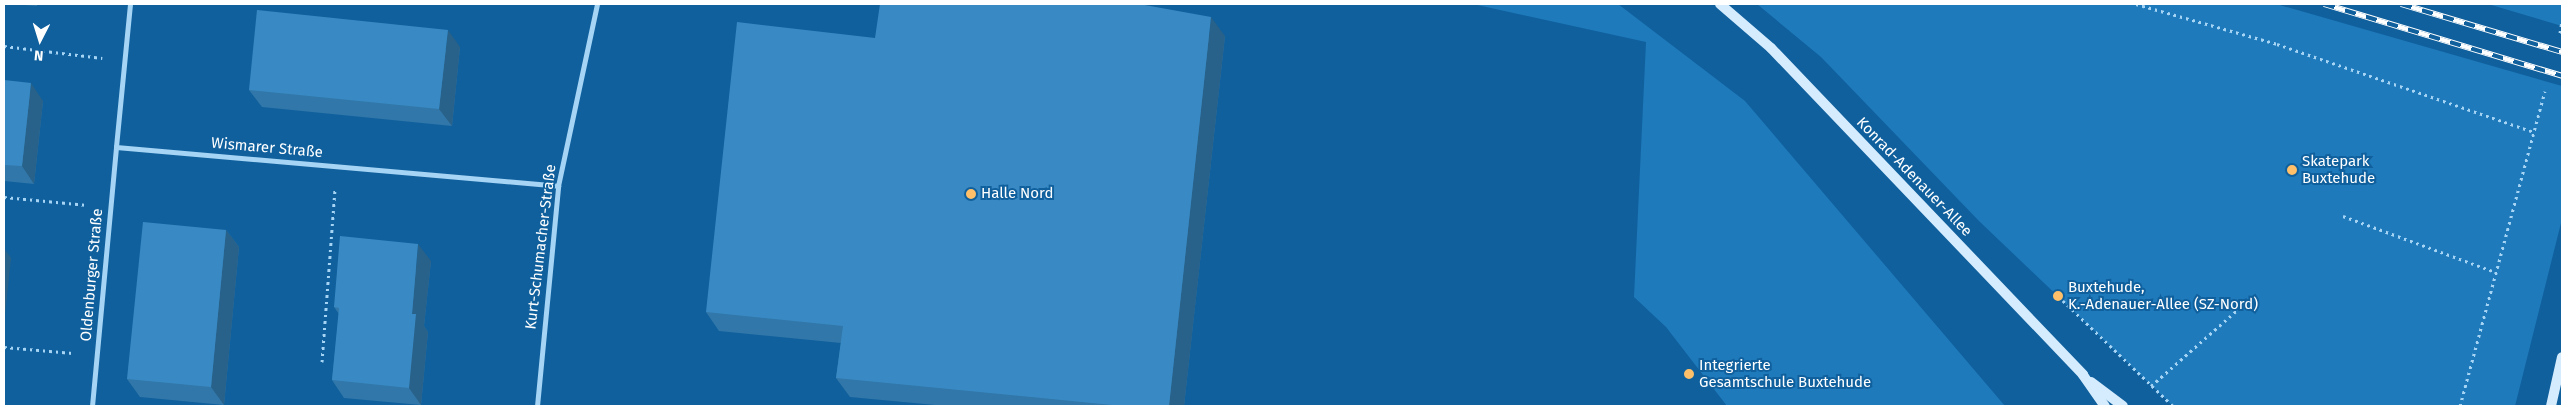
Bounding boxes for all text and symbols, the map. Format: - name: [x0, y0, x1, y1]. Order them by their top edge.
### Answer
- north arrow: [15, 15, 65, 65]
- text: N: [33, 47, 44, 64]
- street label: Konrad-Adenauer-Allee: [1852, 114, 1976, 240]
- street label: Wismarer Straße: [210, 134, 324, 162]
- place label: Skatepark Buxtehude: [2302, 152, 2375, 187]
- street label: Kurt-Schumacher-Straße: [522, 163, 560, 331]
- marker: Skatepark Buxtehude: [2286, 164, 2298, 176]
- place label: Halle Nord: [981, 185, 1053, 203]
- marker: Halle Nord: [965, 188, 977, 200]
- street label: Oldenburger Straße: [77, 208, 107, 342]
- place label: Buxtehude, K.-Adenauer-Allee (SZ-Nord): [2068, 278, 2258, 313]
- marker: Buxtehude, K.-Adenauer-Allee (SZ-Nord): [2052, 290, 2064, 302]
- place label: Integrierte Gesamtschule Buxtehude: [1699, 356, 1871, 391]
- marker: Integrierte Gesamtschule Buxtehude: [1683, 368, 1695, 380]

